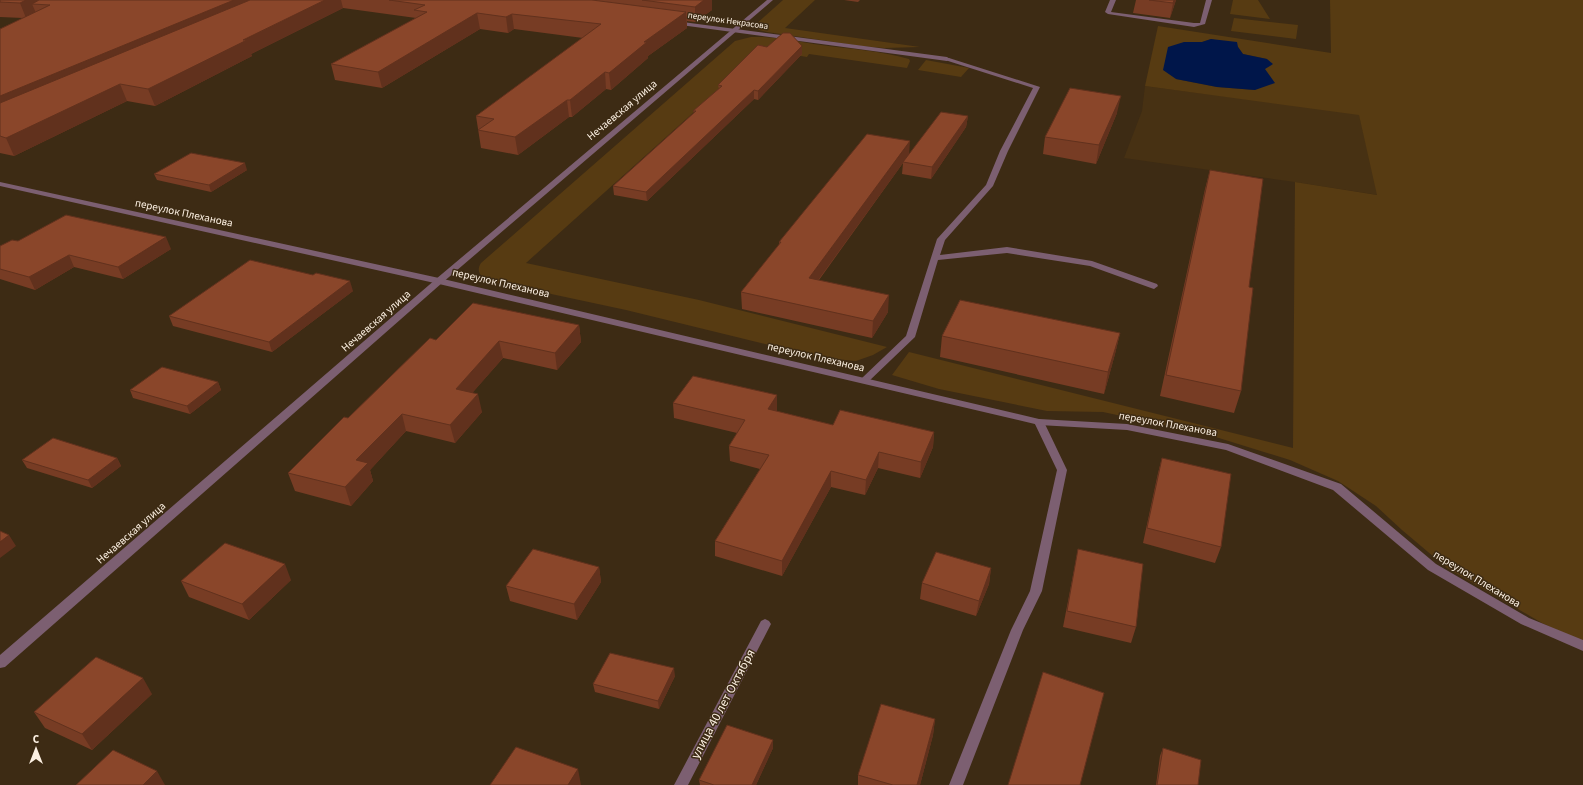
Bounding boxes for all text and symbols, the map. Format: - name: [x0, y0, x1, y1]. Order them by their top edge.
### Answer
- street label: переулок Некрасова: [687, 9, 769, 33]
- street label: Нечаевская улица: [584, 76, 660, 144]
- street label: переулок Плеханова: [134, 195, 234, 231]
- street label: переулок Плеханова: [451, 264, 551, 302]
- street label: Нечаевская улица: [338, 287, 414, 355]
- street label: переулок Плеханова: [766, 338, 866, 376]
- street label: переулок Плеханова: [1118, 408, 1218, 440]
- street label: Нечаевская улица: [93, 499, 169, 567]
- street label: переулок Плеханова: [1430, 547, 1524, 611]
- street label: улица 40 лет Октября: [686, 646, 760, 762]
- north arrow: [16, 729, 56, 769]
- text: С: [33, 732, 40, 747]

